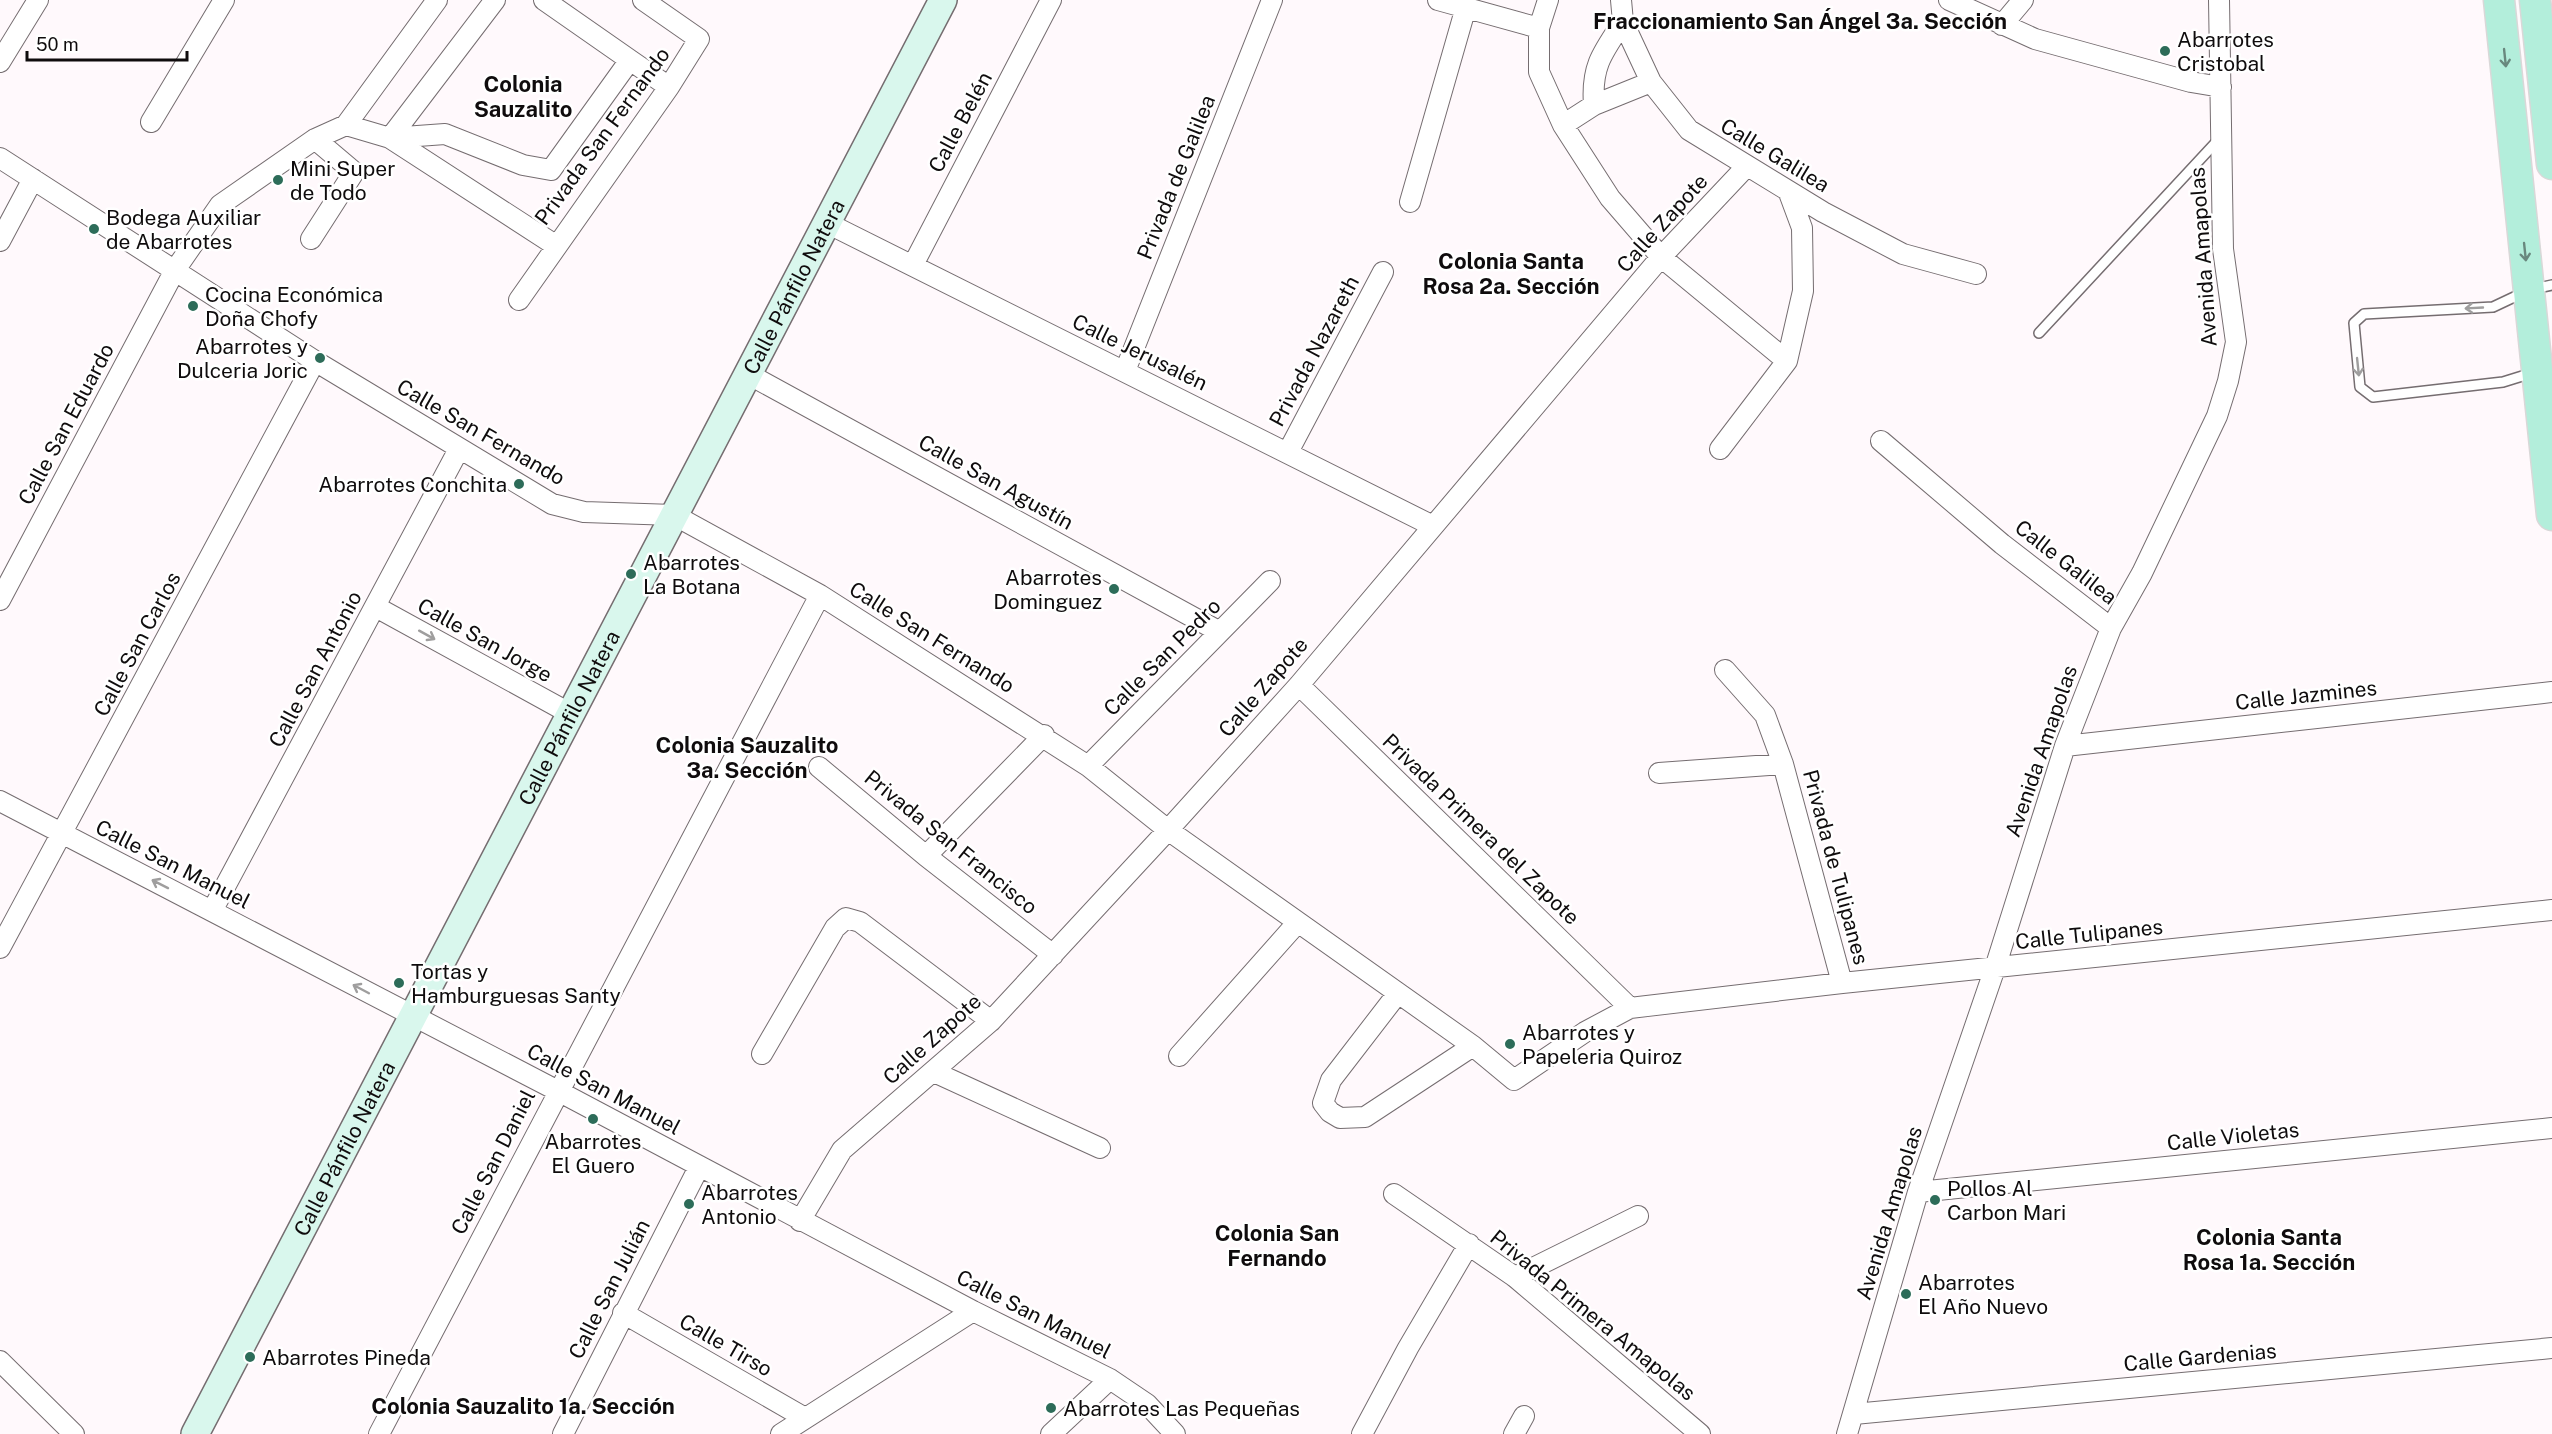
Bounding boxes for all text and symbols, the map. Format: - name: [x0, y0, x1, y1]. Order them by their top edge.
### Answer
- district label: Fraccionamiento San Ángel 3a. Sección: [1593, 8, 2007, 34]
- scale bar: [27, 24, 188, 62]
- place label: Abarrotes Cristobal: [2177, 27, 2274, 76]
- text: 50 m: [36, 34, 79, 55]
- street label: Privada San Fernando: [529, 42, 675, 230]
- marker: Abarrotes Cristobal: [2158, 44, 2172, 58]
- one-way arrow: [2500, 48, 2511, 68]
- street label: Calle Belén: [923, 67, 997, 177]
- district label: Colonia Sauzalito: [474, 71, 572, 122]
- street label: Privada de Galilea: [1132, 91, 1220, 263]
- street label: Calle Galilea: [1716, 113, 1834, 197]
- place label: Mini Super de Todo: [290, 156, 395, 205]
- street label: Avenida Amapolas: [2184, 166, 2222, 348]
- street label: Calle Zapote: [1611, 169, 1713, 277]
- marker: Mini Super de Todo: [271, 173, 285, 187]
- street label: Calle Pánfilo Natera: [738, 195, 849, 378]
- place label: Bodega Auxiliar de Abarrotes: [106, 205, 261, 254]
- marker: Bodega Auxiliar de Abarrotes: [87, 222, 101, 236]
- one-way arrow: [2520, 242, 2531, 262]
- district label: Colonia Santa Rosa 2a. Sección: [1422, 248, 1600, 299]
- street label: Privada Nazareth: [1264, 271, 1364, 431]
- place label: Cocina Económica Doña Chofy: [205, 282, 383, 331]
- marker: Cocina Económica Doña Chofy: [186, 299, 200, 313]
- one-way arrow: [2464, 302, 2484, 313]
- street label: Calle Jerusalén: [1068, 308, 1212, 396]
- place label: Abarrotes y Dulceria Joric: [177, 334, 308, 383]
- street label: Calle San Eduardo: [13, 339, 119, 509]
- marker: Abarrotes y Dulceria Joric: [313, 351, 327, 365]
- one-way arrow: [2353, 357, 2364, 377]
- street label: Calle San Fernando: [392, 374, 570, 490]
- street label: Calle San Agustín: [914, 429, 1078, 535]
- place label: Abarrotes Conchita: [318, 472, 507, 497]
- marker: Abarrotes Conchita: [512, 477, 526, 491]
- street label: Calle Galilea: [2010, 514, 2122, 610]
- place label: Abarrotes La Botana: [643, 550, 740, 599]
- place label: Abarrotes Dominguez: [993, 565, 1102, 614]
- marker: Abarrotes La Botana: [624, 567, 638, 581]
- street label: Calle San Carlos: [88, 568, 186, 720]
- street label: Calle San Fernando: [845, 576, 1019, 698]
- marker: Abarrotes Dominguez: [1107, 582, 1121, 596]
- street label: Calle San Antonio: [263, 587, 367, 751]
- street label: Calle San Jorge: [413, 593, 557, 687]
- street label: Calle San Pedro: [1098, 593, 1226, 721]
- street label: Calle Pánfilo Natera: [513, 626, 625, 809]
- one-way arrow: [418, 629, 435, 641]
- street label: Calle Zapote: [1213, 632, 1313, 742]
- street label: Avenida Amapolas: [2000, 662, 2082, 840]
- street label: Calle Jazmines: [2234, 675, 2378, 715]
- street label: Privada Primera del Zapote: [1377, 728, 1585, 930]
- district label: Colonia Sauzalito 3a. Sección: [656, 732, 838, 783]
- street label: Privada San Francisco: [860, 765, 1042, 919]
- street label: Privada de Tulipanes: [1798, 767, 1874, 967]
- street label: Calle San Manuel: [91, 814, 255, 914]
- one-way arrow: [152, 878, 170, 889]
- street label: Calle Tulipanes: [2014, 914, 2164, 954]
- place label: Tortas y Hamburguesas Santy: [411, 959, 621, 1008]
- marker: Tortas y Hamburguesas Santy: [392, 976, 406, 990]
- one-way arrow: [352, 983, 370, 995]
- street label: Calle Zapote: [878, 988, 986, 1090]
- place label: Abarrotes y Papeleria Quiroz: [1522, 1020, 1682, 1069]
- marker: Abarrotes y Papeleria Quiroz: [1503, 1037, 1517, 1051]
- street label: Calle San Manuel: [523, 1038, 685, 1140]
- street label: Calle Pánfilo Natera: [288, 1057, 400, 1240]
- street label: Calle San Daniel: [446, 1085, 540, 1239]
- marker: Abarrotes El Guero: [586, 1112, 600, 1126]
- street label: Calle Violetas: [2166, 1117, 2300, 1155]
- street label: Avenida Amapolas: [1851, 1123, 1927, 1303]
- place label: Abarrotes El Guero: [545, 1129, 641, 1178]
- place label: Pollos Al Carbon Mari: [1947, 1176, 2066, 1225]
- place label: Abarrotes Antonio: [701, 1180, 798, 1229]
- marker: Pollos Al Carbon Mari: [1928, 1193, 1942, 1207]
- marker: Abarrotes Antonio: [682, 1197, 696, 1211]
- street label: Calle San Julián: [563, 1215, 655, 1363]
- district label: Colonia San Fernando: [1215, 1220, 1339, 1271]
- street label: Privada Primera Amapolas: [1485, 1224, 1701, 1406]
- district label: Colonia Santa Rosa 1a. Sección: [2183, 1224, 2355, 1275]
- street label: Calle San Manuel: [952, 1264, 1116, 1364]
- place label: Abarrotes El Año Nuevo: [1918, 1270, 2048, 1319]
- marker: Abarrotes El Año Nuevo: [1899, 1287, 1913, 1301]
- street label: Calle Tirso: [675, 1308, 777, 1382]
- street label: Calle Gardenias: [2122, 1338, 2278, 1376]
- place label: Abarrotes Pineda: [262, 1345, 431, 1370]
- marker: Abarrotes Pineda: [243, 1350, 257, 1364]
- district label: Colonia Sauzalito 1a. Sección: [371, 1393, 675, 1419]
- place label: Abarrotes Las Pequeñas: [1063, 1396, 1300, 1421]
- marker: Abarrotes Las Pequeñas: [1044, 1401, 1058, 1415]

